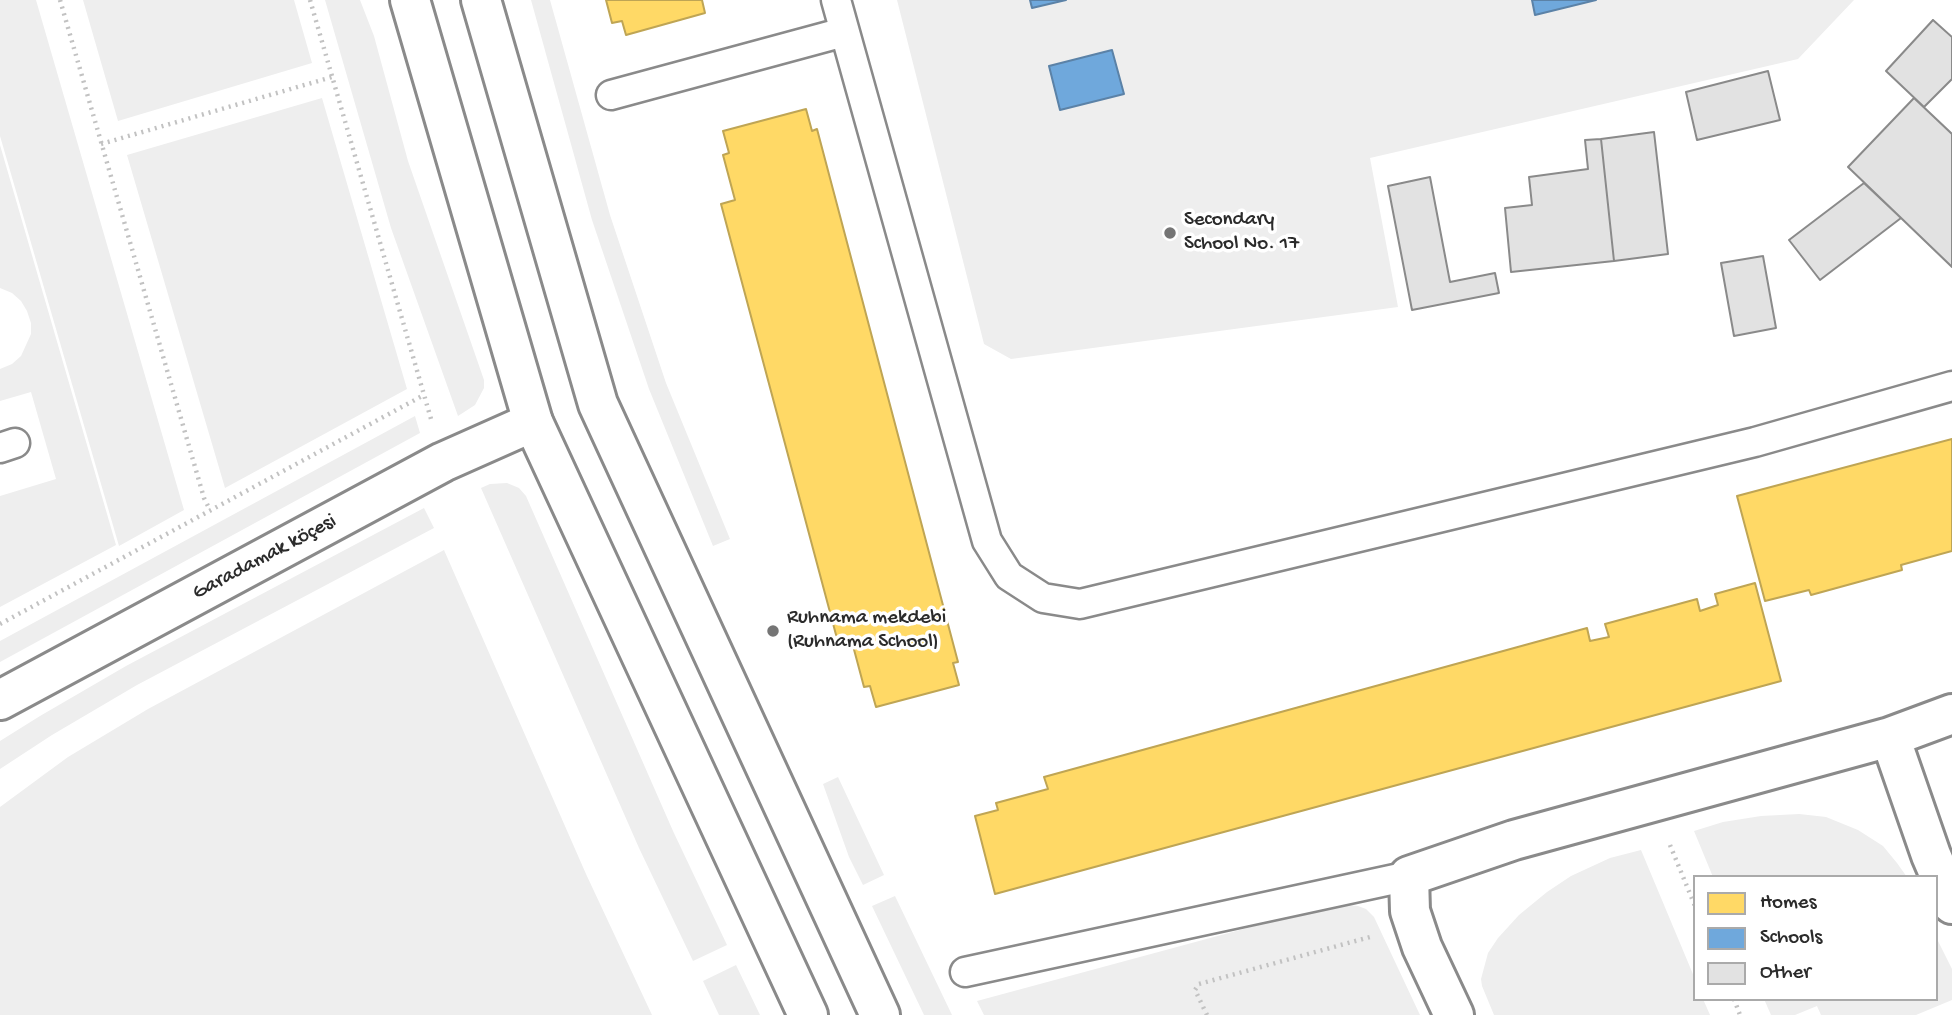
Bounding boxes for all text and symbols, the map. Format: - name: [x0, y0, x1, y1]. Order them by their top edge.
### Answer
- place label: Secondary School No. 17: [1184, 208, 1299, 258]
- marker: Secondary School No. 17: [1162, 225, 1178, 241]
- street label: Garadamak köçesi: [189, 509, 341, 607]
- place label: Ruhnama mekdebi (Ruhnama School): [787, 606, 946, 656]
- marker: Ruhnama mekdebi (Ruhnama School): [765, 623, 781, 639]
- legend: [1693, 875, 1938, 1001]
- text: Homes: [1760, 891, 1816, 916]
- text: Schools: [1760, 926, 1822, 951]
- text: Other: [1760, 961, 1811, 986]

